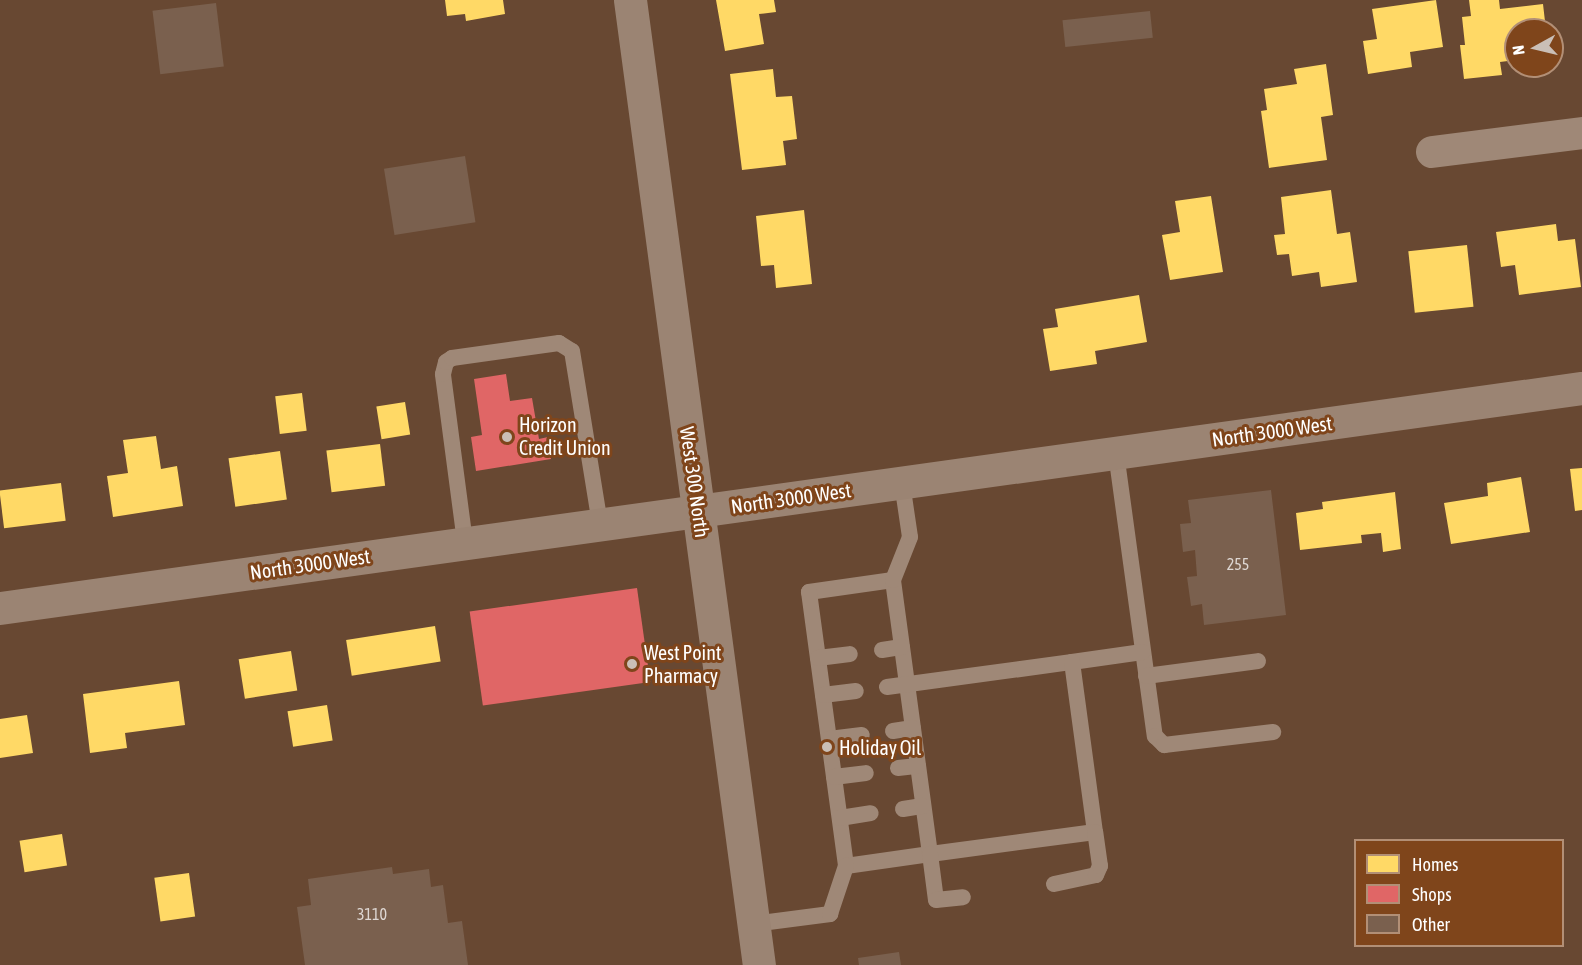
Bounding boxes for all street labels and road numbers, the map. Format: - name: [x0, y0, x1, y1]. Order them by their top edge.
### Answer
- street label: North 3000 West: [1210, 411, 1334, 451]
- street label: West 300 North: [675, 425, 715, 539]
- street label: North 3000 West: [729, 478, 853, 518]
- street label: North 3000 West: [248, 544, 372, 584]

